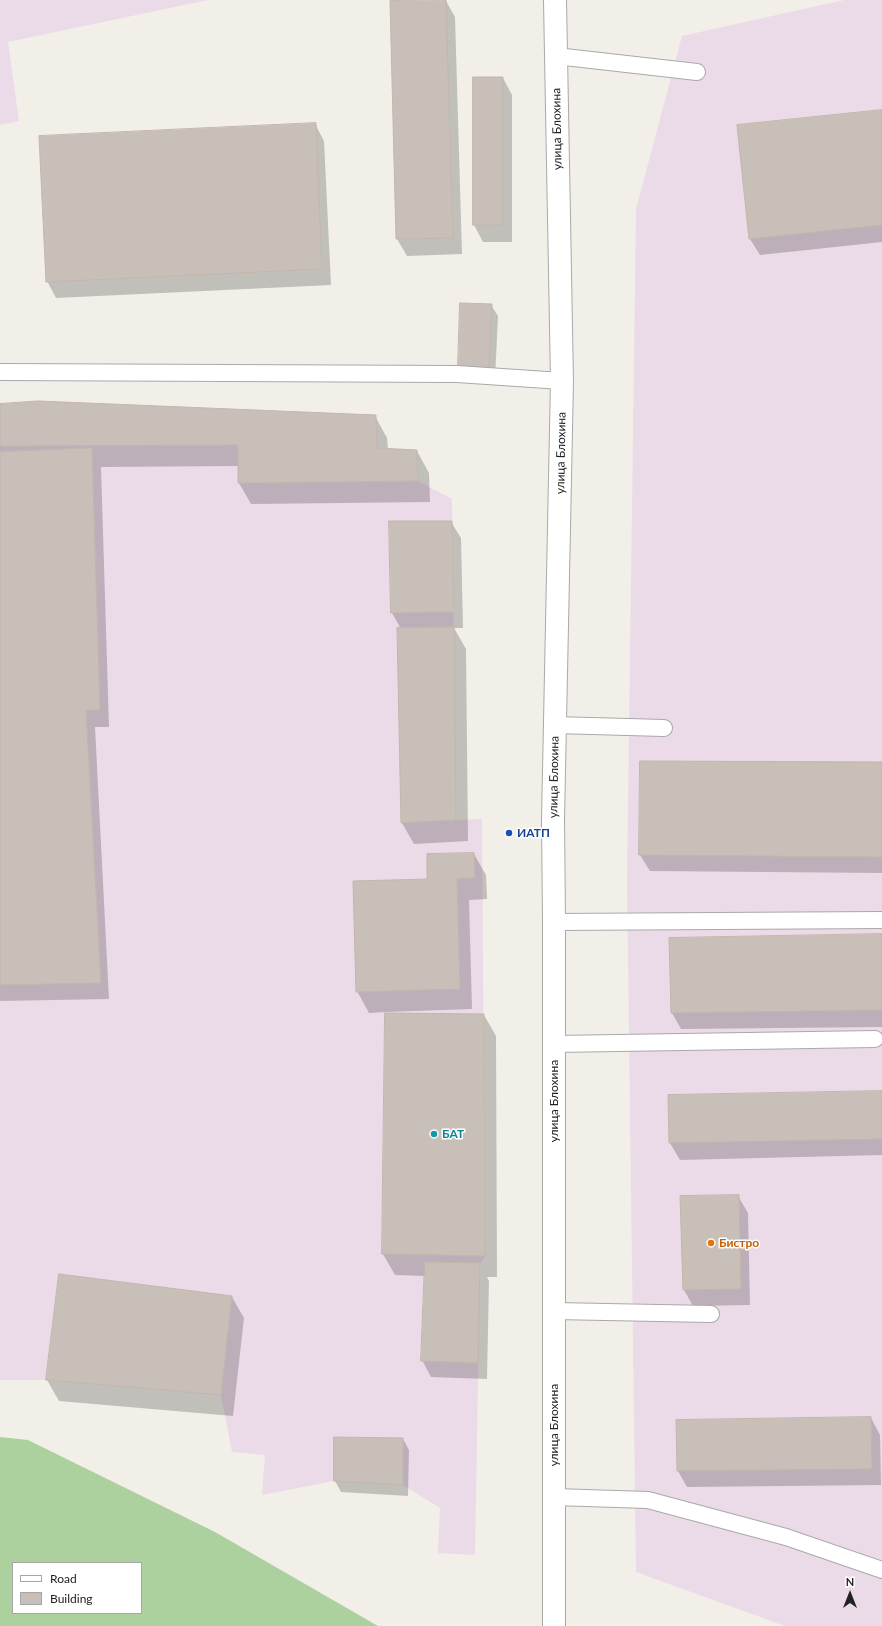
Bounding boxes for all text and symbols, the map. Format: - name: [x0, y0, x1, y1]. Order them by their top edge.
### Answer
- street label: улица Блохина: [549, 88, 565, 170]
- street label: улица Блохина: [553, 412, 569, 494]
- street label: улица Блохина: [546, 736, 562, 818]
- place label: ИАТП: [517, 826, 550, 840]
- marker: ИАТП: [504, 828, 514, 838]
- street label: улица Блохина: [547, 1060, 561, 1142]
- place label: БАТ: [442, 1127, 464, 1141]
- marker: БАТ: [429, 1129, 439, 1139]
- place label: Бистро: [719, 1236, 759, 1250]
- marker: Бистро: [706, 1238, 716, 1248]
- street label: улица Блохина: [547, 1384, 561, 1466]
- legend: [12, 1562, 142, 1614]
- text: Road: [50, 1571, 77, 1586]
- north arrow: [830, 1574, 870, 1614]
- text: N: [846, 1575, 854, 1588]
- text: Building: [50, 1591, 93, 1606]

